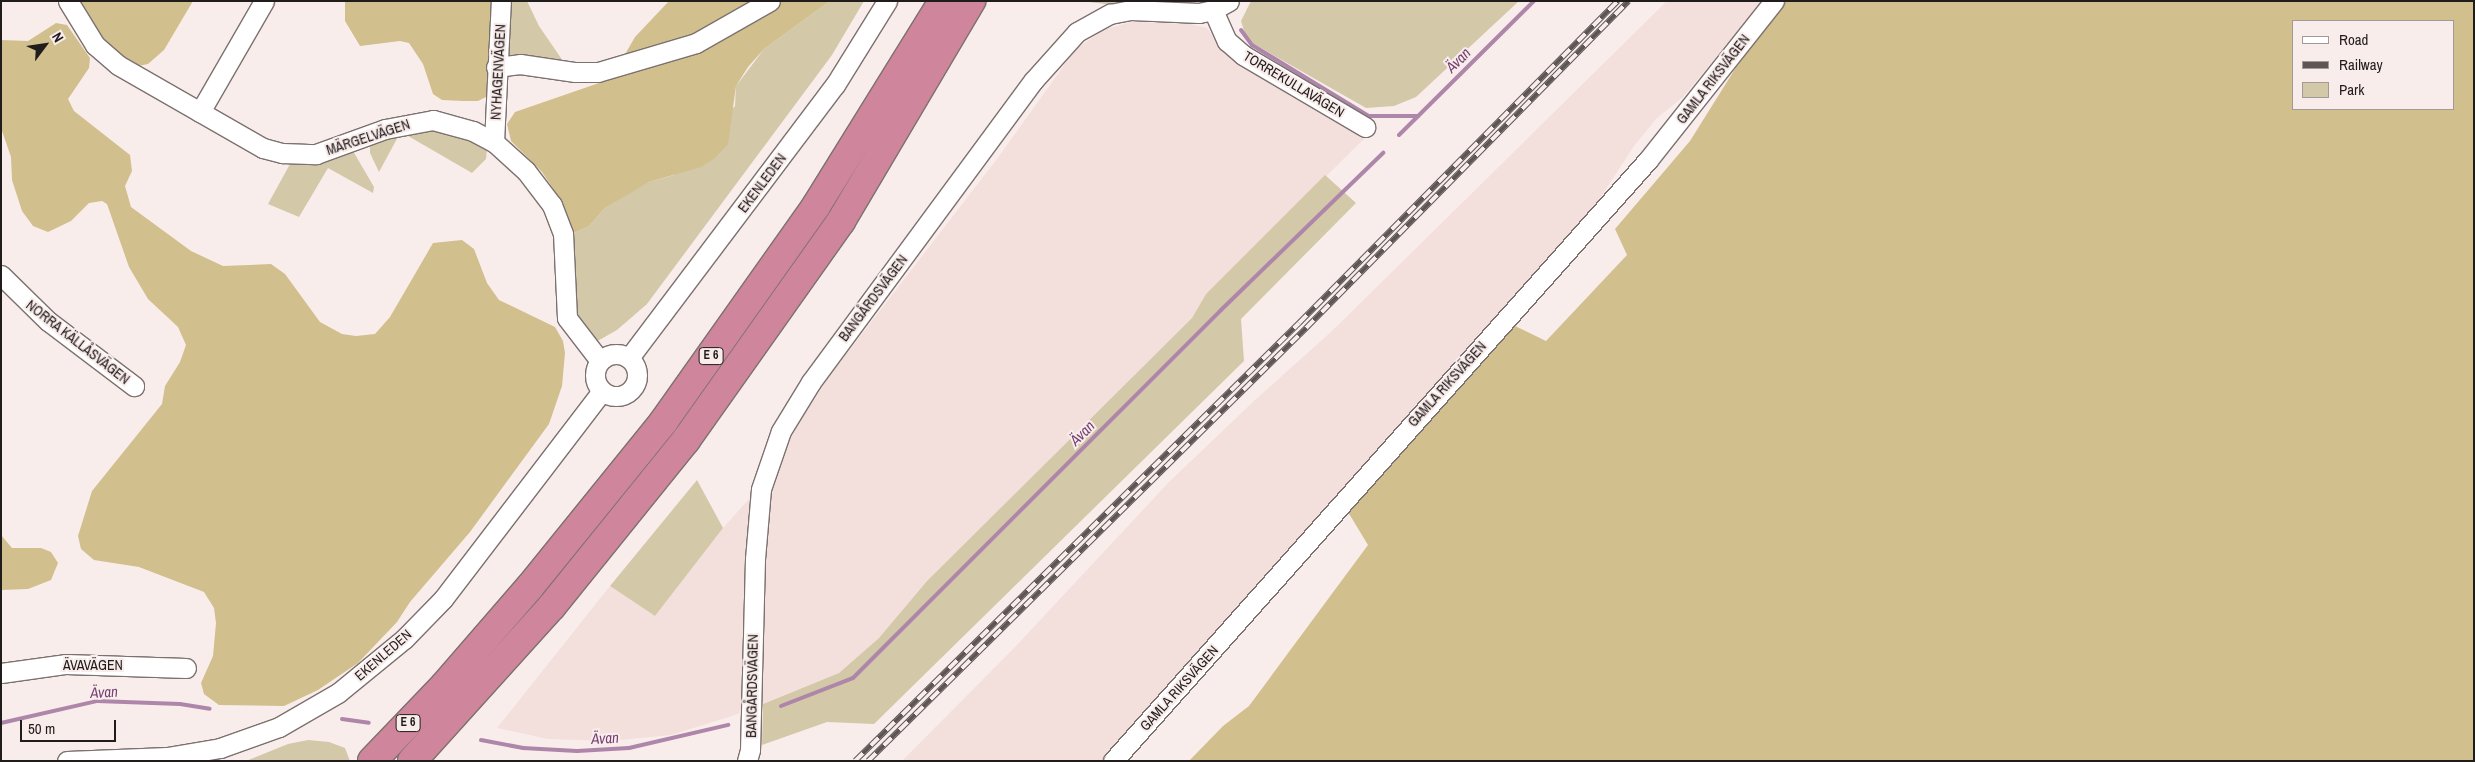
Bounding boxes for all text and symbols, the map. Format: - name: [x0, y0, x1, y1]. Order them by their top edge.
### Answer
- north arrow: [20, 20, 70, 70]
- legend: [2292, 20, 2455, 110]
- street label: NYHAGENVÄGEN: [487, 24, 509, 120]
- text: N: [48, 29, 68, 45]
- text: Road: [2339, 29, 2368, 50]
- street label: GAMLA RIKSVÄGEN: [1673, 31, 1753, 127]
- water label: Ävan: [1442, 44, 1474, 76]
- street label: TORREKULLAVÄGEN: [1240, 47, 1348, 121]
- text: Railway: [2339, 54, 2383, 75]
- text: Park: [2339, 79, 2364, 100]
- street label: MÄRGELVÄGEN: [324, 116, 412, 158]
- street label: EKENLEDEN: [734, 150, 790, 216]
- street label: BANGÅRDSVÄGEN: [835, 252, 911, 344]
- street label: NORRA KÄLLÅSVÄGEN: [23, 296, 133, 388]
- street label: GAMLA RIKSVÄGEN: [1404, 338, 1490, 430]
- road number: E 6: [698, 346, 724, 366]
- water label: Ävan: [1066, 417, 1098, 449]
- street label: EKENLEDEN: [351, 626, 415, 684]
- street label: BANGÅRDSVÄGEN: [743, 634, 761, 738]
- street label: GAMLA RIKSVÄGEN: [1136, 642, 1222, 734]
- street label: ÄVAVÄGEN: [63, 657, 123, 673]
- water label: Ävan: [90, 682, 118, 702]
- scale bar: [22, 710, 119, 742]
- road number: E 6: [396, 714, 420, 732]
- text: 50 m: [28, 718, 55, 739]
- water label: Ävan: [591, 728, 619, 748]

